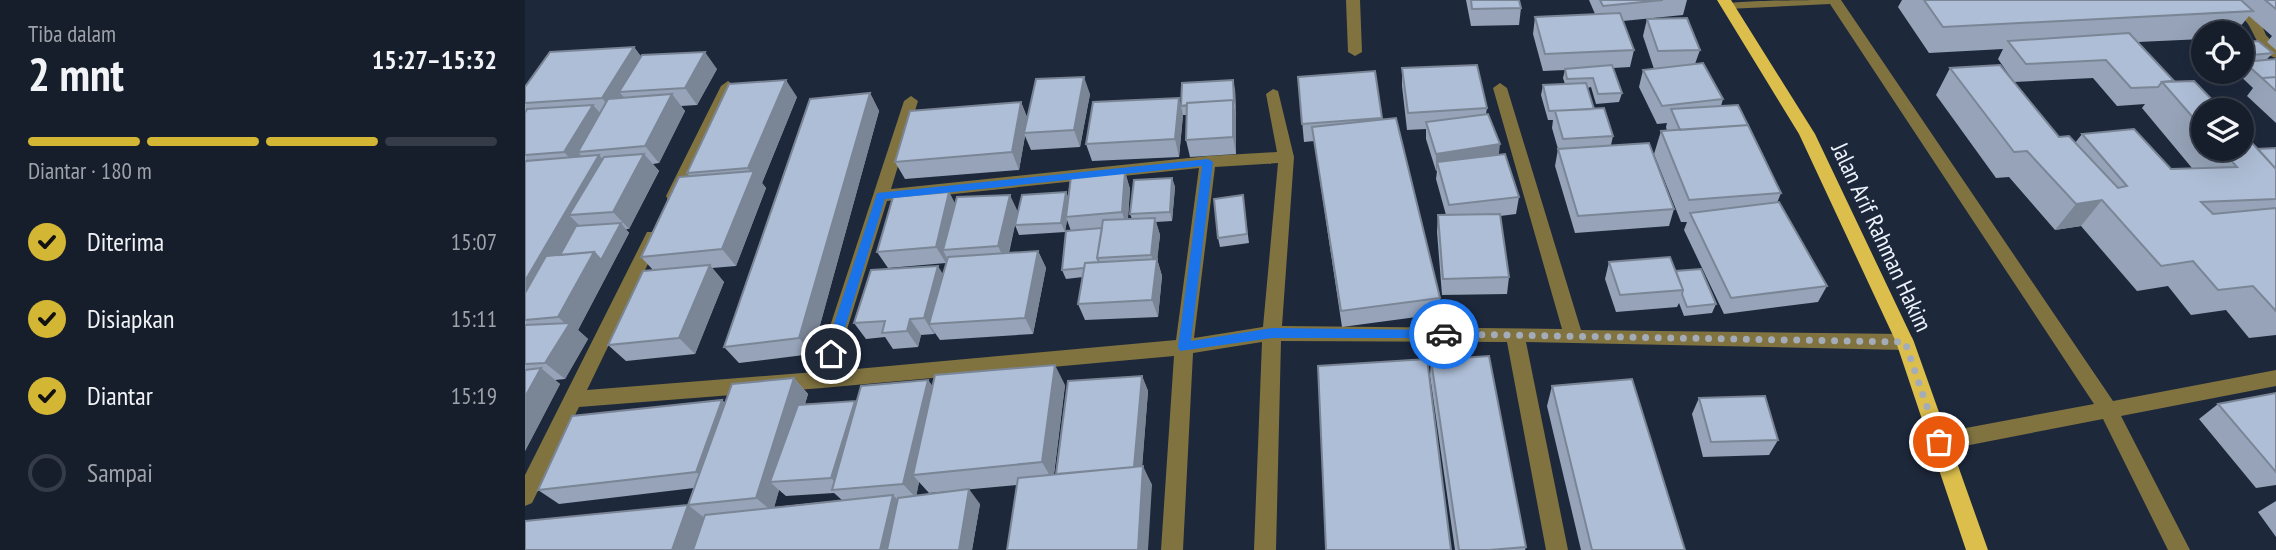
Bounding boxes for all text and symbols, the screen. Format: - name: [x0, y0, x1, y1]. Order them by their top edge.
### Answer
- text: Tiba dalam: [28, 19, 116, 48]
- map controls: [2191, 21, 2254, 161]
- button: locate: [2191, 21, 2254, 84]
- text: 15:27–15:32: [372, 43, 497, 76]
- text: 2 mnt: [28, 44, 124, 104]
- button: layers: [2191, 98, 2254, 161]
- street label: Jalan Arif Rahman Hakim: [1824, 137, 1939, 336]
- text: Diantar · 180 m: [28, 156, 152, 185]
- icon: check: [28, 223, 66, 261]
- text: Diterima: [87, 225, 164, 258]
- text: 15:07: [451, 227, 497, 256]
- courier: [1409, 299, 1479, 369]
- icon: check: [28, 300, 66, 338]
- text: Disiapkan: [87, 302, 174, 335]
- text: 15:11: [451, 304, 497, 333]
- icon: car: [1425, 315, 1463, 353]
- pin: [801, 324, 861, 384]
- icon: home: [812, 335, 850, 373]
- icon: check: [28, 377, 66, 415]
- text: Diantar: [87, 379, 153, 412]
- text: 15:19: [451, 381, 497, 410]
- pin: [1909, 412, 1969, 472]
- icon: bag: [1920, 423, 1958, 461]
- text: Sampai: [87, 456, 153, 489]

